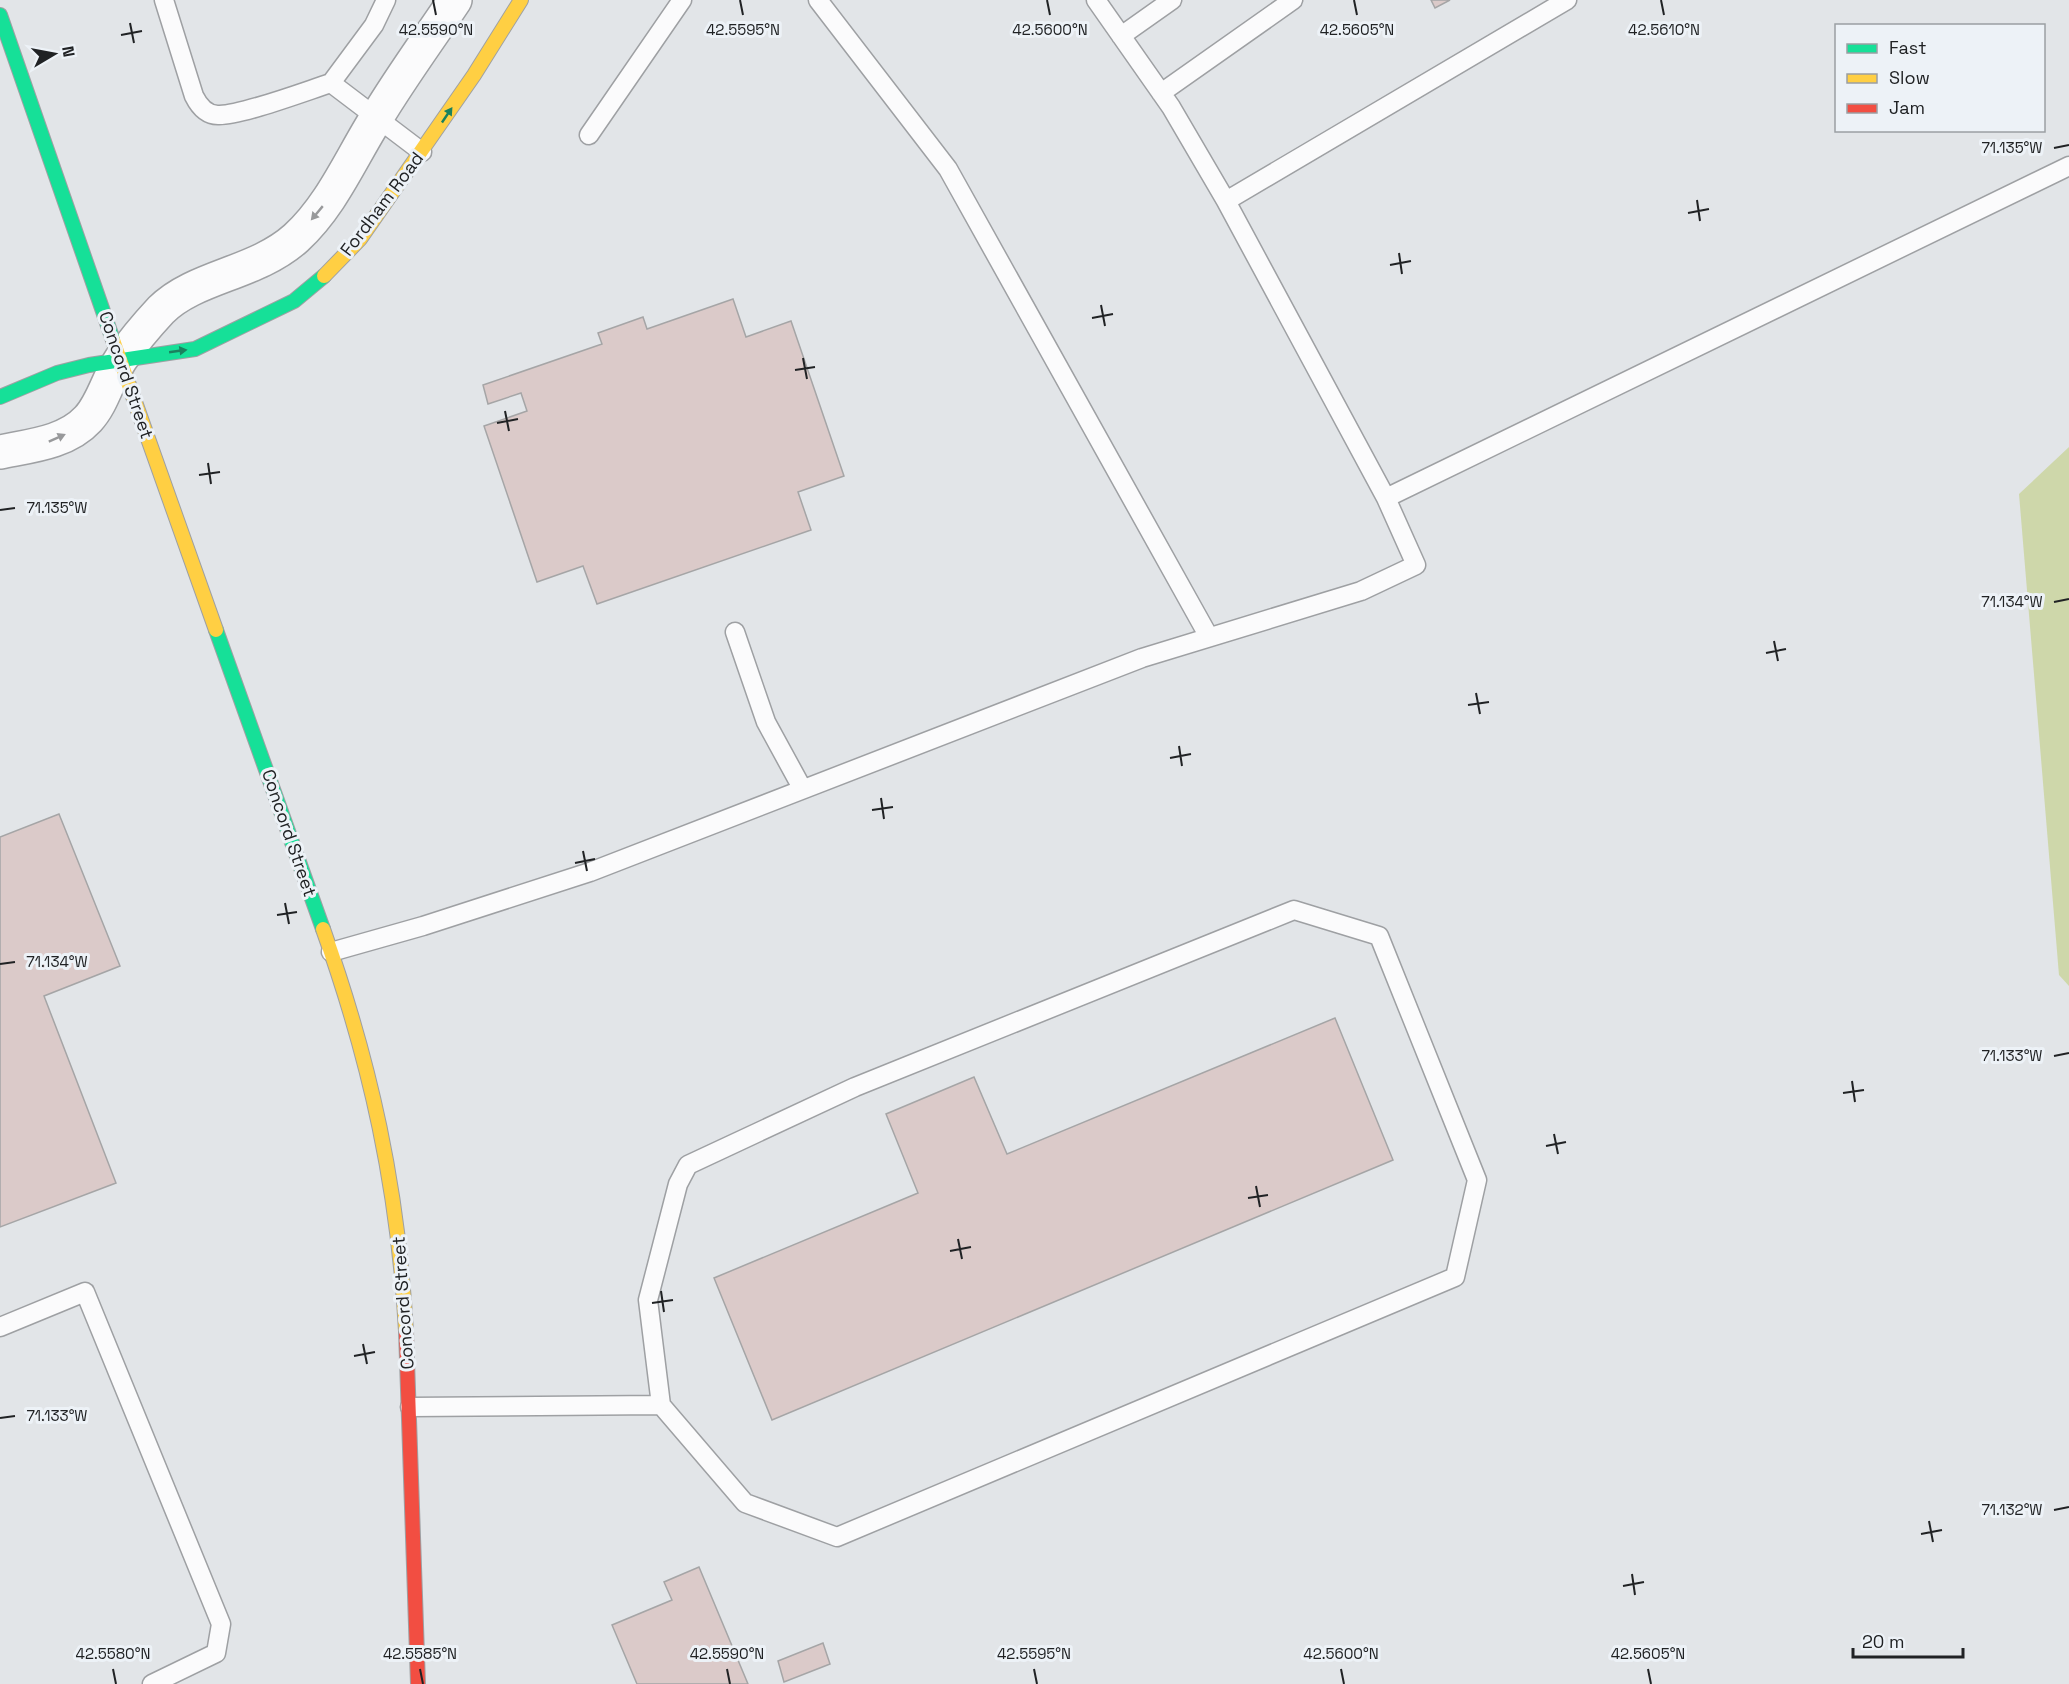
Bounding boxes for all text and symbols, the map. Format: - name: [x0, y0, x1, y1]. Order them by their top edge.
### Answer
- text: 42.5590°N: [399, 20, 473, 39]
- text: 42.5595°N: [706, 20, 780, 39]
- text: 42.5600°N: [1012, 20, 1088, 39]
- text: 42.5605°N: [1320, 20, 1394, 39]
- text: 42.5610°N: [1628, 20, 1700, 39]
- north arrow: [24, 24, 84, 84]
- legend: [1835, 24, 2045, 132]
- text: Fast: [1889, 36, 1926, 59]
- text: N: [57, 44, 80, 59]
- text: Slow: [1889, 66, 1930, 89]
- text: Jam: [1889, 96, 1925, 119]
- one-way arrow: [441, 108, 453, 124]
- text: 71.135°W: [1982, 138, 2042, 157]
- street label: Fordham Road: [335, 147, 428, 260]
- one-way arrow: [311, 205, 324, 220]
- street label: Concord Street: [94, 308, 159, 442]
- one-way arrow: [169, 347, 188, 356]
- one-way arrow: [48, 434, 65, 443]
- text: 71.135°W: [27, 498, 87, 517]
- text: 71.134°W: [1981, 592, 2043, 611]
- street label: Concord Street: [257, 766, 322, 900]
- text: 71.134°W: [26, 952, 88, 971]
- text: 71.133°W: [1982, 1046, 2043, 1065]
- street label: Concord Street: [386, 1236, 419, 1370]
- text: 71.133°W: [27, 1406, 88, 1425]
- text: 71.132°W: [1982, 1500, 2042, 1519]
- scale bar: [1853, 1621, 1962, 1659]
- text: 20 m: [1862, 1630, 1905, 1653]
- text: 42.5580°N: [76, 1644, 150, 1663]
- text: 42.5585°N: [383, 1644, 457, 1663]
- text: 42.5590°N: [690, 1644, 764, 1663]
- text: 42.5595°N: [997, 1644, 1071, 1663]
- text: 42.5600°N: [1303, 1644, 1379, 1663]
- text: 42.5605°N: [1611, 1644, 1685, 1663]

